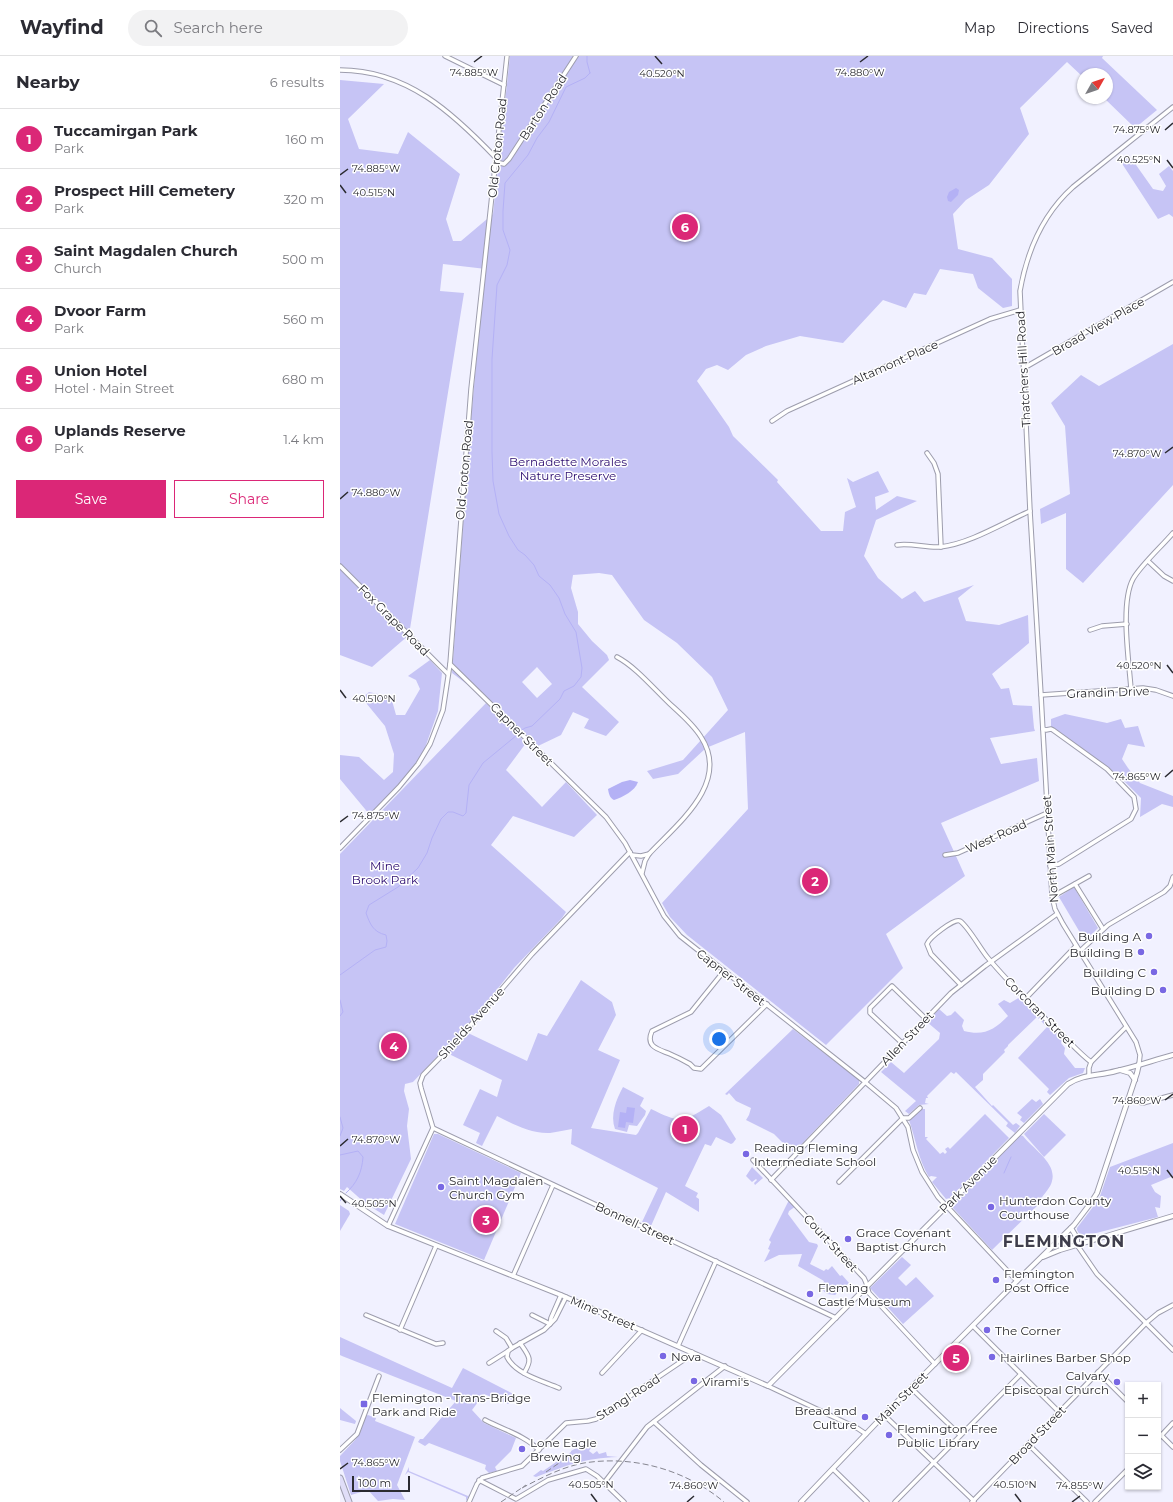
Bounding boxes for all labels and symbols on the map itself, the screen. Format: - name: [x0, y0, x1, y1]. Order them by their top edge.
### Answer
- text: 74.885°W: [450, 66, 498, 79]
- text: 74.880°W: [835, 66, 885, 79]
- text: 40.520°N: [639, 67, 685, 80]
- north arrow: [1077, 68, 1113, 104]
- street label: Barton Road: [516, 71, 570, 143]
- street label: Old Croton Road: [484, 97, 510, 199]
- text: 74.875°W: [1113, 123, 1161, 136]
- text: 40.525°N: [1117, 153, 1161, 166]
- text: 74.885°W: [352, 162, 400, 175]
- text: 40.515°N: [353, 186, 395, 199]
- pin: 6: [672, 212, 698, 242]
- street label: Broad View Place: [1049, 293, 1147, 359]
- street label: Thatchers Hill Road: [1012, 310, 1034, 428]
- street label: Altamont Place: [850, 336, 940, 388]
- street label: Old Croton Road: [452, 419, 476, 521]
- text: 74.870°W: [1113, 447, 1161, 460]
- park label: Bernadette Morales Nature Preserve: [509, 454, 627, 483]
- text: 74.880°W: [351, 486, 401, 499]
- street label: Fox Grape Road: [355, 581, 433, 659]
- text: 40.520°N: [1116, 659, 1162, 672]
- street label: Grandin Drive: [1066, 683, 1150, 701]
- text: 40.510°N: [352, 692, 396, 705]
- street label: Capner Street: [487, 699, 557, 769]
- text: 74.865°W: [1113, 770, 1161, 783]
- street label: North Main Street: [1039, 795, 1061, 903]
- text: 74.875°W: [352, 809, 400, 822]
- street label: West Road: [963, 816, 1029, 856]
- park label: Mine Brook Park: [352, 858, 419, 887]
- pin: 2: [802, 866, 828, 896]
- place label: Building A: [1078, 929, 1141, 944]
- marker: Building A: [1144, 931, 1154, 941]
- street label: Capner Street: [694, 945, 769, 1009]
- place label: Building B: [1070, 945, 1133, 960]
- marker: Building B: [1136, 947, 1146, 957]
- place label: Building C: [1083, 965, 1146, 980]
- marker: Building C: [1149, 967, 1159, 977]
- street label: Corcoran Street: [1002, 974, 1078, 1050]
- place label: Building D: [1091, 983, 1155, 998]
- street label: Shields Avenue: [435, 984, 507, 1062]
- marker: Building D: [1158, 985, 1168, 995]
- street label: Allen Street: [877, 1008, 937, 1068]
- your location: [709, 1029, 729, 1049]
- pin: 4: [381, 1031, 407, 1061]
- text: 74.860°W: [1113, 1094, 1161, 1107]
- pin: 1: [672, 1114, 698, 1144]
- text: 74.870°W: [352, 1133, 400, 1146]
- place label: Reading Fleming Intermediate School: [754, 1140, 876, 1169]
- marker: Reading Fleming Intermediate School: [741, 1149, 751, 1159]
- street label: Park Avenue: [936, 1152, 1000, 1216]
- text: 40.515°N: [1118, 1164, 1160, 1177]
- place label: Saint Magdalen Church Gym: [449, 1173, 543, 1202]
- marker: Saint Magdalen Church Gym: [436, 1182, 446, 1192]
- place label: Hunterdon County Courthouse: [999, 1193, 1112, 1222]
- text: 40.505°N: [351, 1197, 397, 1210]
- street label: Bonnell Street: [593, 1198, 677, 1248]
- marker: Hunterdon County Courthouse: [986, 1202, 996, 1212]
- pin: 3: [473, 1205, 499, 1235]
- street label: Court Street: [801, 1211, 861, 1275]
- place label: Grace Covenant Baptist Church: [856, 1225, 951, 1254]
- district label: FLEMINGTON: [1003, 1232, 1125, 1251]
- marker: Grace Covenant Baptist Church: [843, 1234, 853, 1244]
- place label: Flemington Post Office: [1004, 1266, 1075, 1295]
- marker: Flemington Post Office: [991, 1275, 1001, 1285]
- place label: Fleming Castle Museum: [818, 1280, 911, 1309]
- marker: Fleming Castle Museum: [805, 1289, 815, 1299]
- street label: Mine Street: [568, 1293, 638, 1334]
- place label: The Corner: [995, 1323, 1061, 1338]
- marker: The Corner: [982, 1325, 992, 1335]
- pin: 5: [943, 1343, 969, 1373]
- place label: Nova: [671, 1349, 701, 1364]
- place label: Hairlines Barber Shop: [1000, 1350, 1131, 1365]
- marker: Nova: [658, 1351, 668, 1361]
- marker: Hairlines Barber Shop: [987, 1352, 997, 1362]
- street label: Main Street: [871, 1368, 931, 1428]
- place label: Calvary Episcopal Church: [1004, 1368, 1109, 1397]
- street label: Stangl Road: [593, 1371, 663, 1423]
- place label: Virami's: [702, 1374, 749, 1389]
- marker: Virami's: [689, 1376, 699, 1386]
- marker: Calvary Episcopal Church: [1112, 1377, 1122, 1387]
- place label: Flemington - Trans-Bridge Park and Ride: [372, 1390, 531, 1419]
- marker: Flemington - Trans-Bridge Park and Ride: [359, 1399, 369, 1409]
- street label: Broad Street: [1005, 1402, 1069, 1467]
- place label: Bread and Culture: [795, 1403, 857, 1432]
- marker: Bread and Culture: [860, 1412, 870, 1422]
- place label: Flemington Free Public Library: [897, 1421, 997, 1450]
- marker: Flemington Free Public Library: [884, 1430, 894, 1440]
- place label: Lone Eagle Brewing: [530, 1435, 597, 1464]
- marker: Lone Eagle Brewing: [517, 1444, 527, 1454]
- text: 74.865°W: [352, 1456, 400, 1469]
- scale bar: [352, 1474, 410, 1493]
- text: 40.505°N: [568, 1478, 614, 1491]
- text: 40.510°N: [993, 1478, 1037, 1491]
- text: 74.860°W: [670, 1479, 718, 1492]
- text: 74.855°W: [1056, 1479, 1104, 1492]

